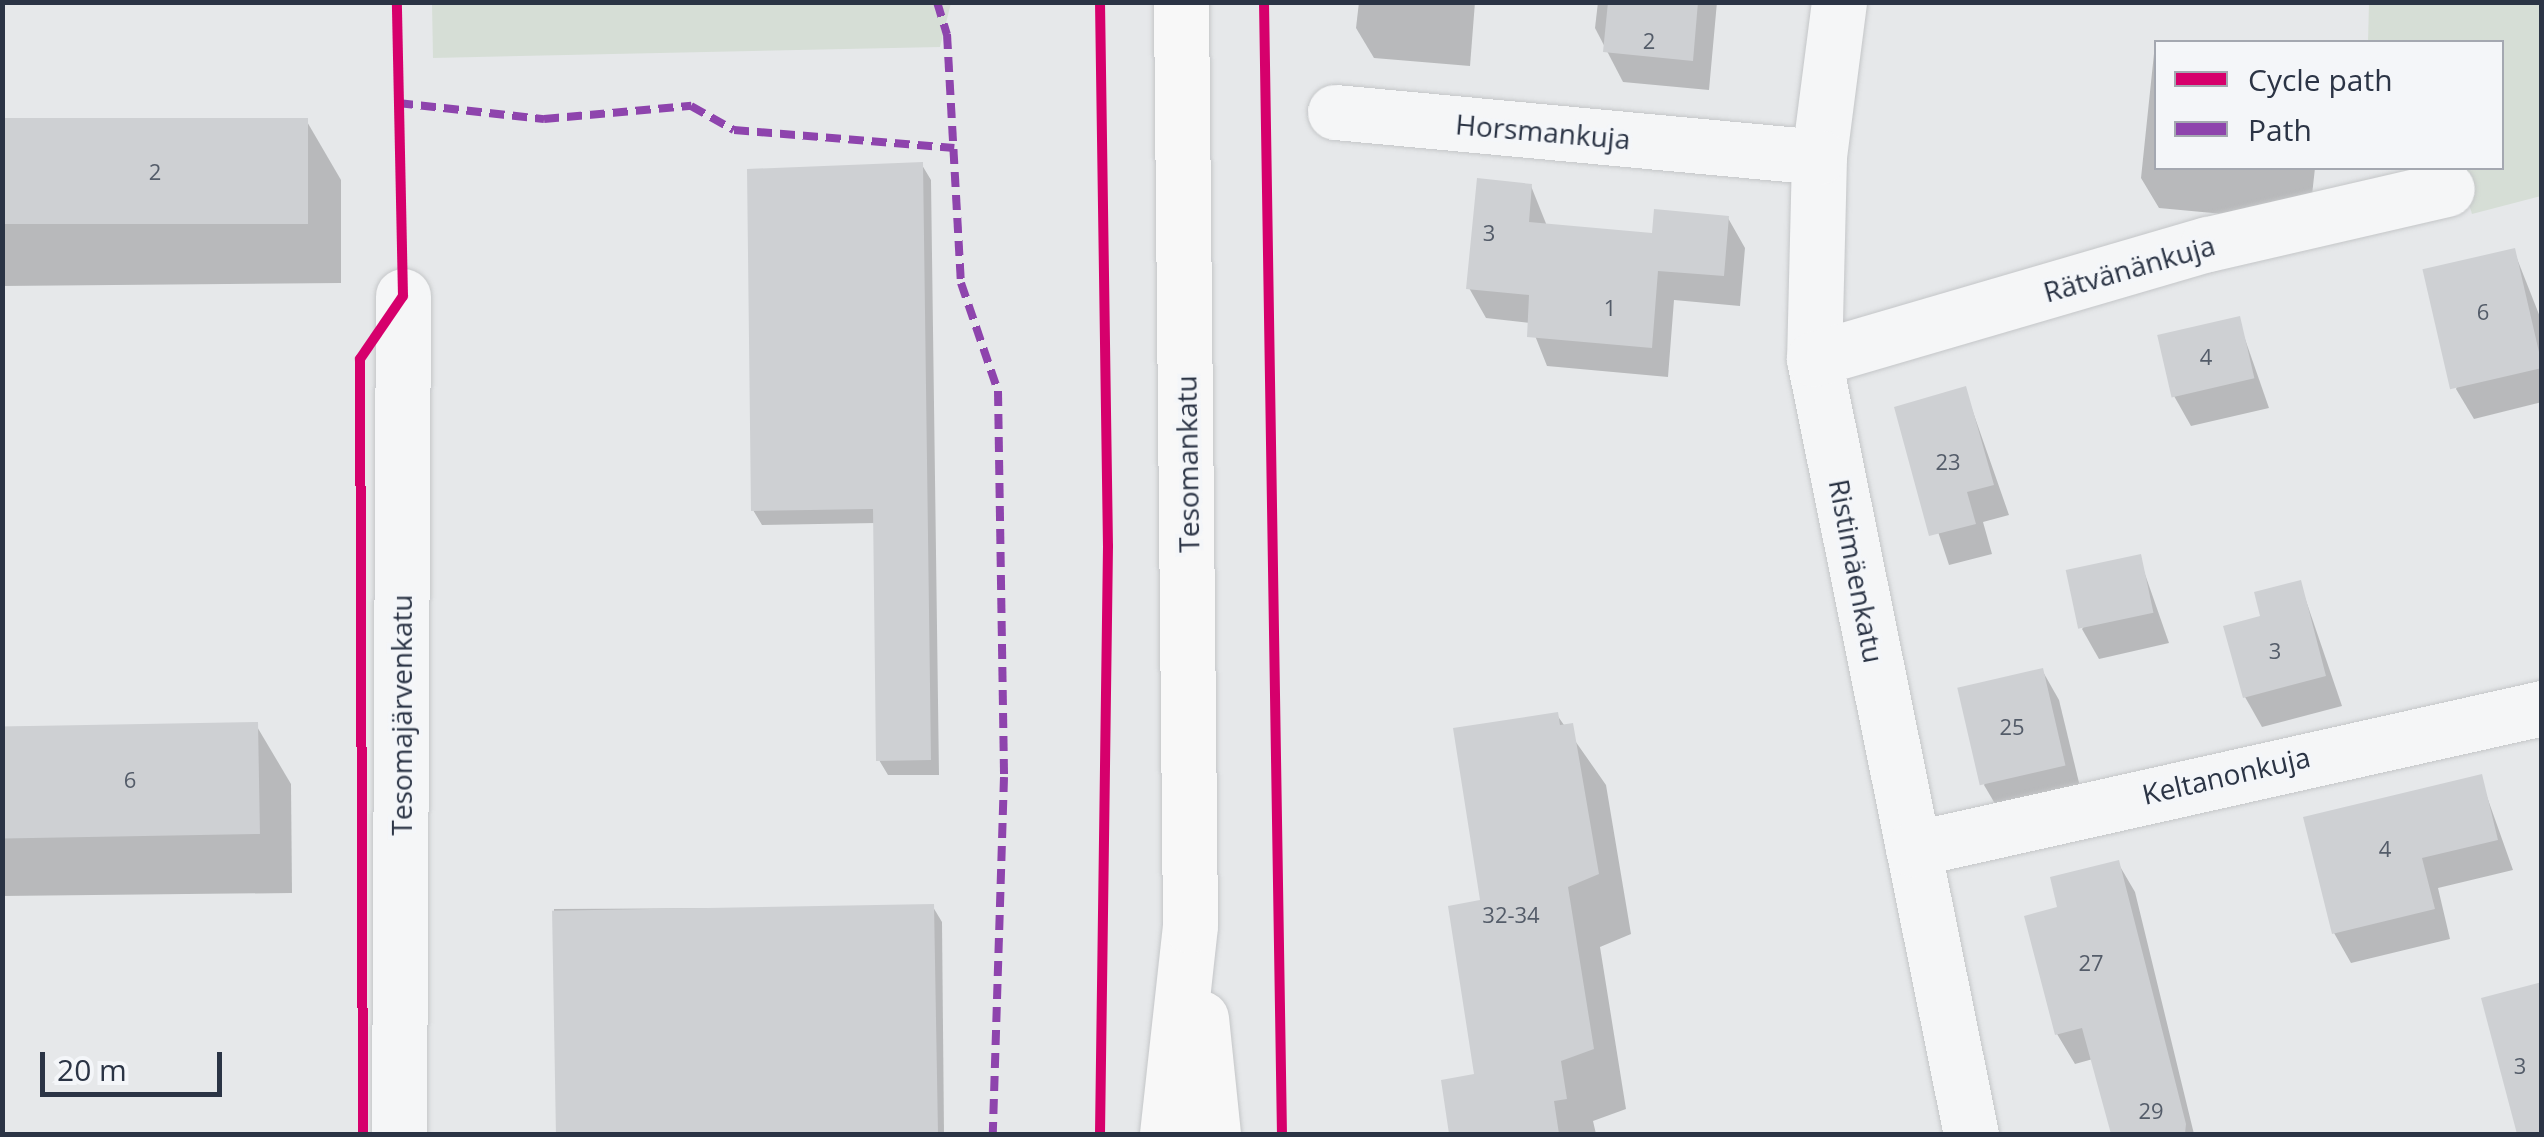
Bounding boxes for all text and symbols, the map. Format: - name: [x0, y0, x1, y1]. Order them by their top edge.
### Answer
- house number: 2: [1643, 28, 1655, 54]
- legend: [2154, 40, 2504, 170]
- text: Cycle path: [2248, 59, 2393, 100]
- street label: Horsmankuja: [1454, 107, 1632, 155]
- text: Path: [2248, 109, 2312, 150]
- house number: 2: [149, 159, 161, 185]
- house number: 3: [1483, 220, 1495, 246]
- street label: Rätvänänkuja: [2039, 227, 2219, 309]
- house number: 1: [1604, 295, 1616, 321]
- house number: 6: [2477, 299, 2489, 325]
- house number: 4: [2200, 344, 2212, 370]
- street label: Tesomankatu: [1169, 375, 1205, 553]
- house number: 23: [1935, 449, 1961, 475]
- street label: Ristimäenkatu: [1823, 476, 1891, 666]
- street label: Tesomajärvenkatu: [384, 594, 418, 836]
- house number: 3: [2269, 638, 2281, 664]
- house number: 25: [1999, 714, 2025, 740]
- street label: Keltanonkuja: [2139, 739, 2313, 811]
- house number: 6: [124, 767, 136, 793]
- house number: 4: [2379, 836, 2391, 862]
- house number: 32-34: [1482, 902, 1540, 928]
- house number: 27: [2078, 950, 2104, 976]
- scale bar: [45, 1032, 228, 1094]
- text: 20 m: [57, 1049, 127, 1090]
- house number: 3: [2514, 1053, 2526, 1079]
- house number: 29: [2138, 1098, 2164, 1124]

